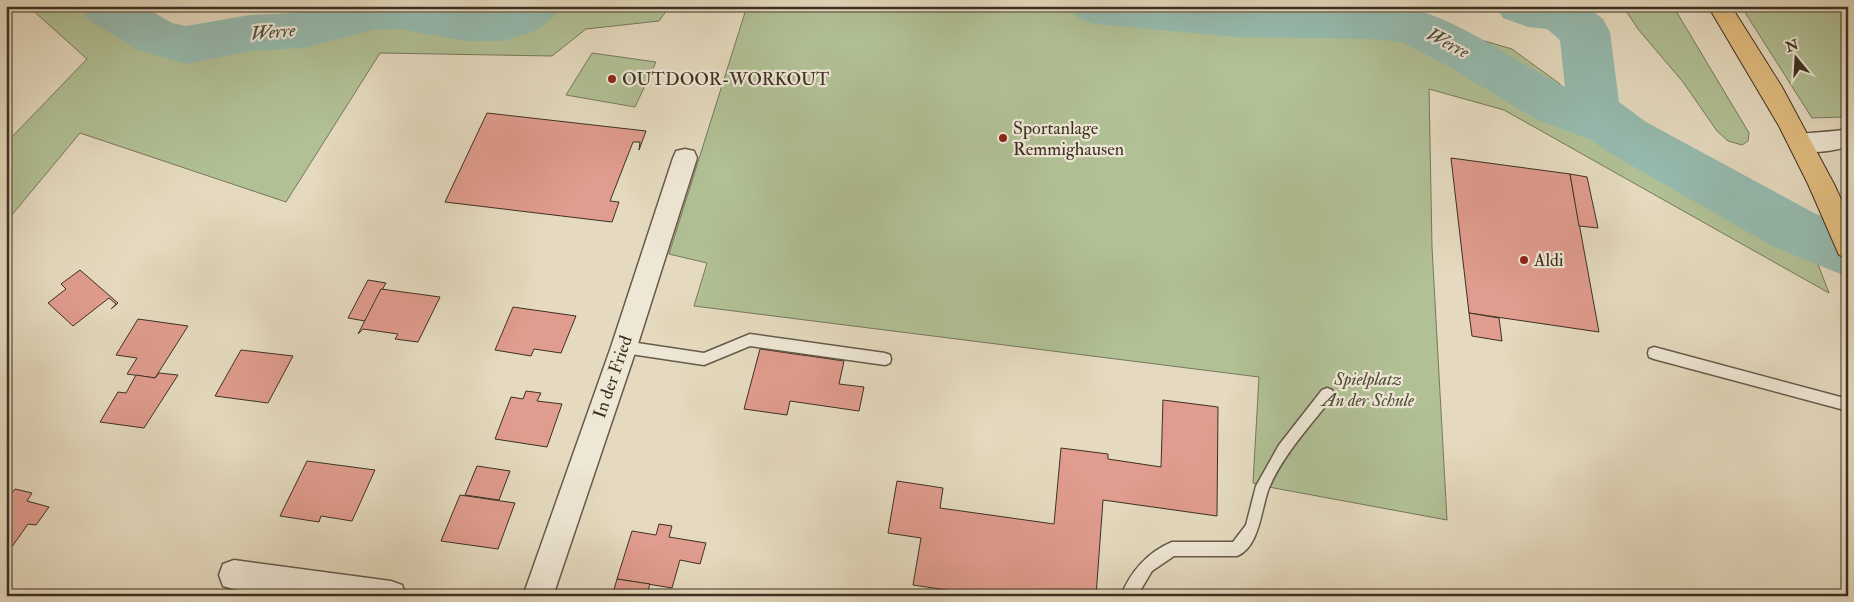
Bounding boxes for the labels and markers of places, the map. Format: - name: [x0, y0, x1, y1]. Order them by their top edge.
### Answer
- place label: OUTDOOR-WORKOUT: [622, 68, 830, 91]
- marker: OUTDOOR-WORKOUT: [606, 73, 618, 85]
- place label: Sportanlage Remmighausen: [1013, 117, 1124, 161]
- marker: Sportanlage Remmighausen: [997, 132, 1009, 144]
- place label: Aldi: [1533, 249, 1564, 272]
- marker: Aldi: [1518, 254, 1530, 266]

